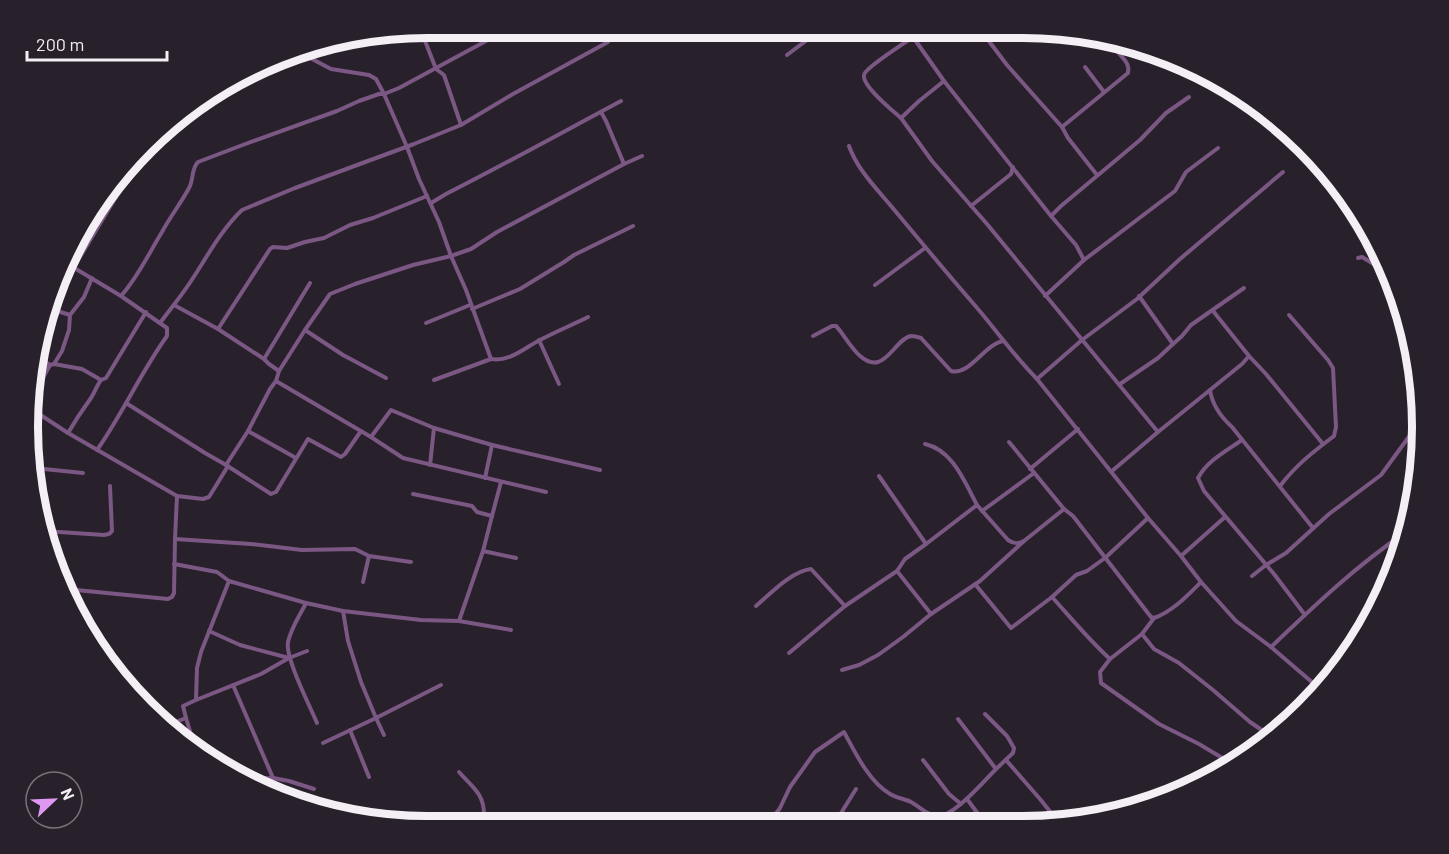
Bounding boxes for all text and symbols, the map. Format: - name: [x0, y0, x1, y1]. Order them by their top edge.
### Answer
- scale bar: [27, 24, 166, 62]
- text: 200 m: [36, 33, 84, 55]
- north arrow: [24, 770, 84, 830]
- text: N: [57, 785, 79, 803]

